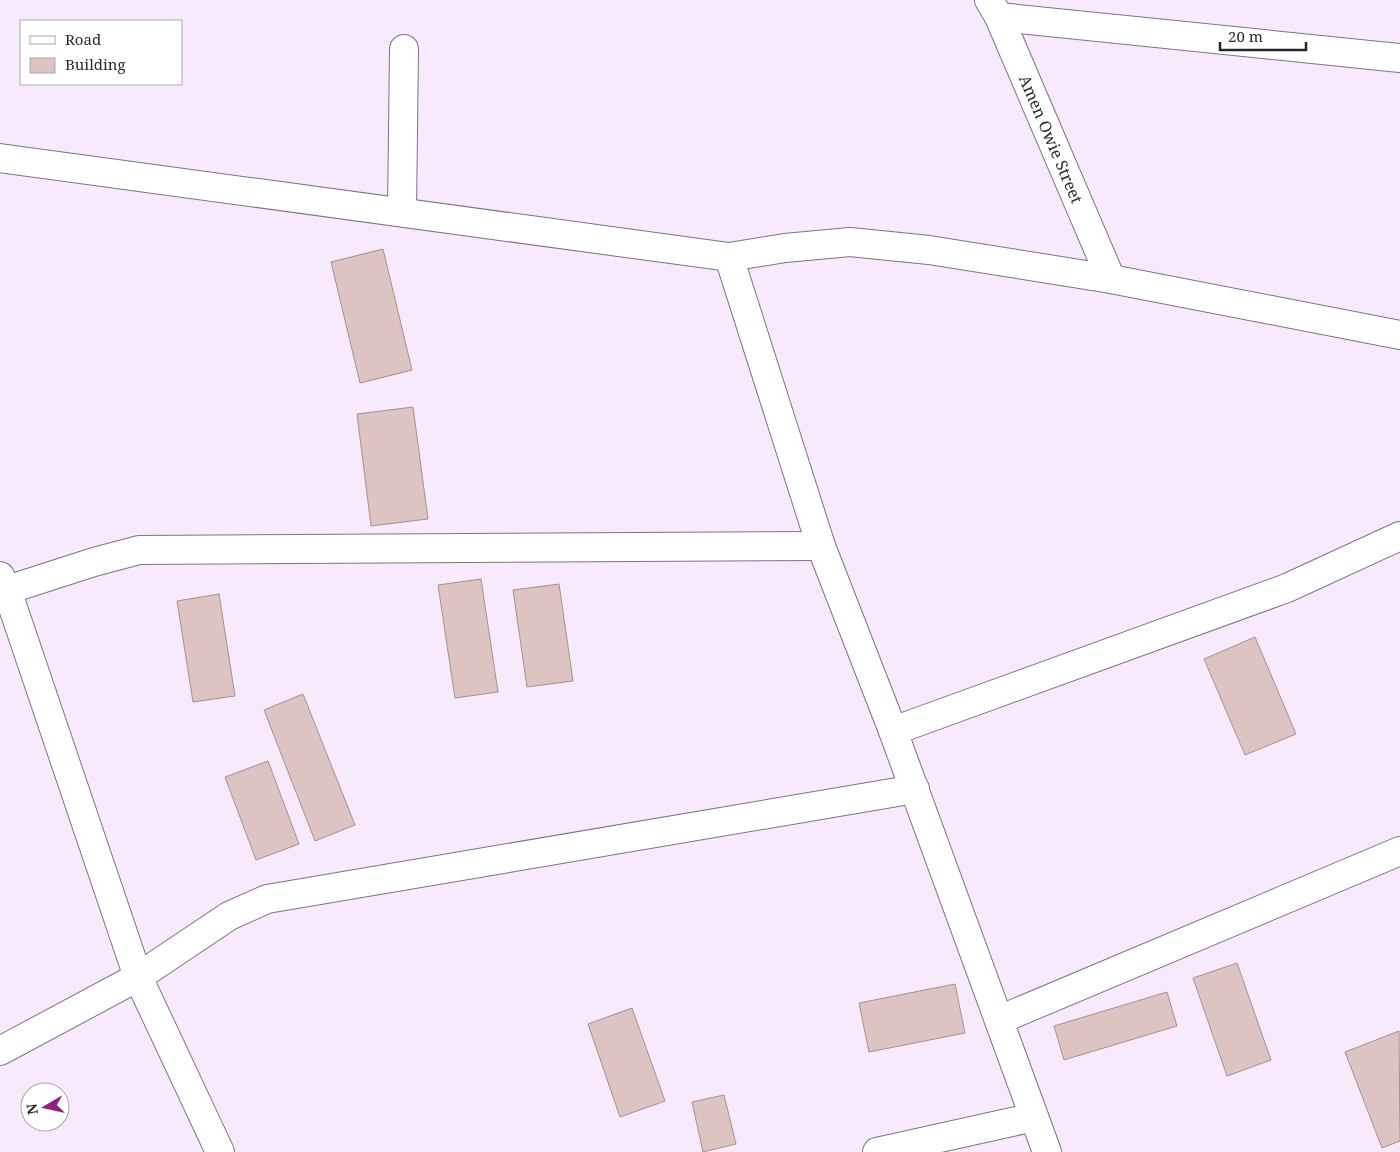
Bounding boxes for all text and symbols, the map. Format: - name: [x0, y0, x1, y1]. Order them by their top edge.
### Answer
- legend: [20, 20, 182, 85]
- scale bar: [1220, 20, 1306, 52]
- text: 20 m: [1228, 26, 1263, 46]
- text: Road: [65, 29, 101, 49]
- text: Building: [65, 54, 126, 74]
- street label: Amen Owie Street: [1014, 71, 1088, 207]
- north arrow: [20, 1082, 70, 1132]
- text: N: [21, 1102, 42, 1116]

